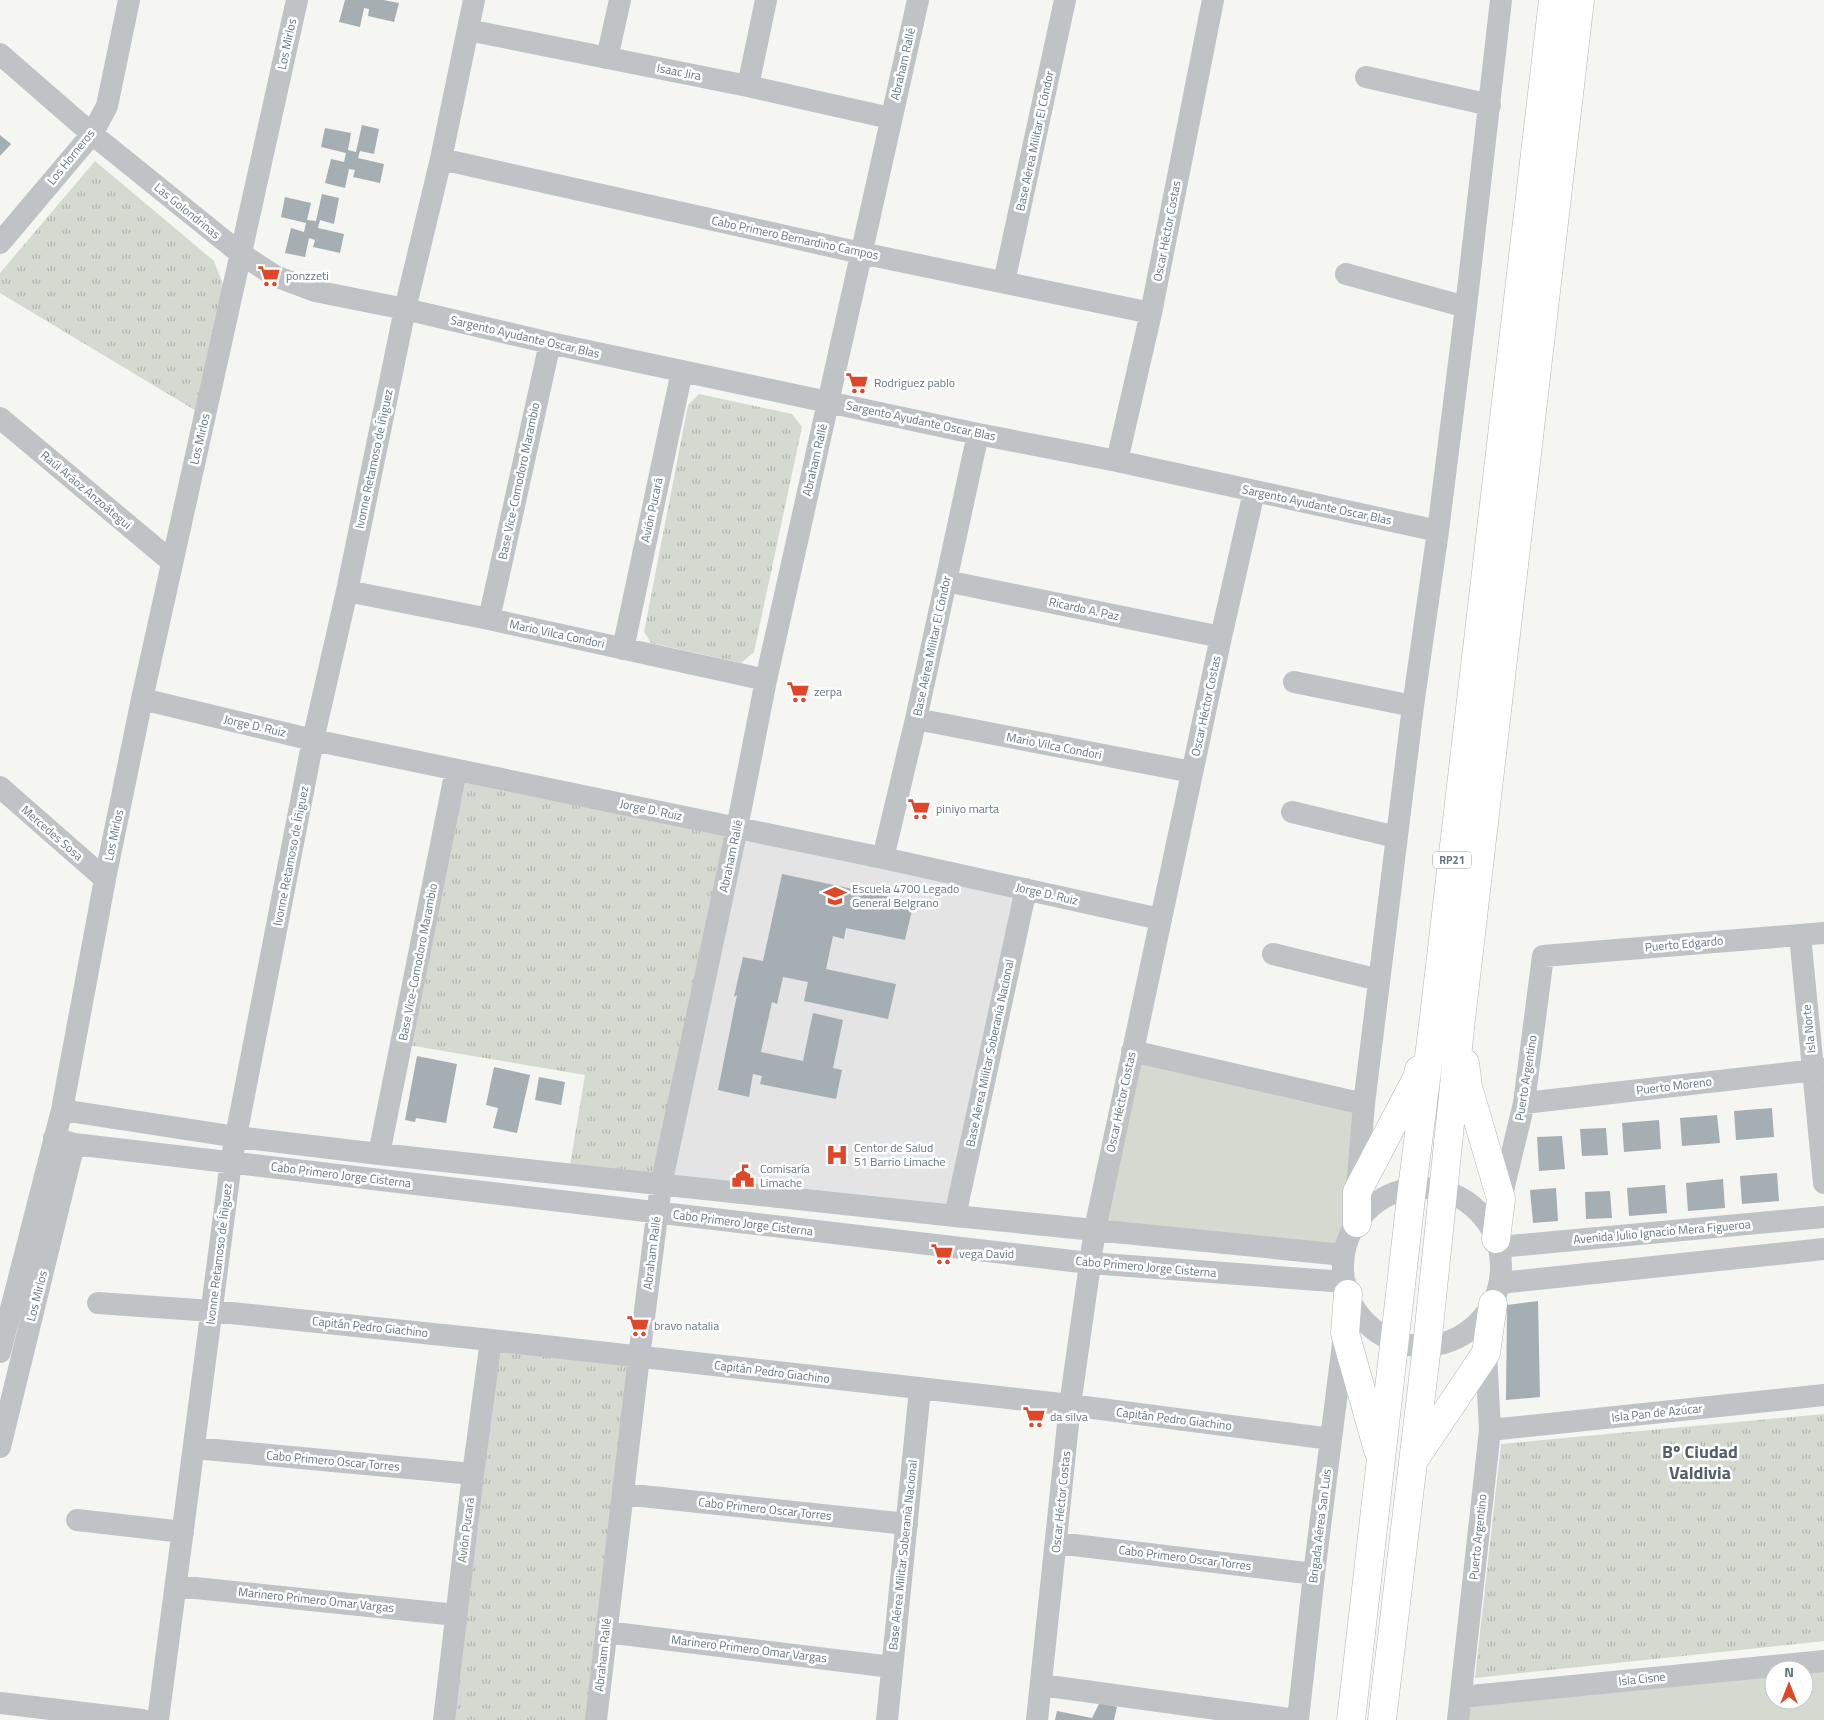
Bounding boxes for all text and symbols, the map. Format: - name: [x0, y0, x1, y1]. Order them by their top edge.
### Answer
- street label: Los Mirlos: [272, 16, 301, 71]
- street label: Abraham Rallé: [885, 26, 920, 102]
- street label: Isaac Jira: [655, 58, 703, 85]
- street label: Base Aérea Militar El Cóndor: [1010, 69, 1059, 213]
- street label: Los Horneros: [42, 124, 99, 189]
- street label: Las Golondrinas: [150, 178, 225, 244]
- street label: Oscar Héctor Costas: [1147, 178, 1186, 283]
- street label: Cabo Primero Bernardino Campos: [710, 211, 881, 265]
- supermarket icon: ponzzeti: [256, 263, 282, 289]
- place label: ponzzeti: [286, 266, 329, 285]
- street label: Sargento Ayudante Oscar Blas: [449, 310, 602, 363]
- supermarket icon: Rodriguez pablo: [844, 370, 870, 396]
- place label: Rodriguez pablo: [874, 373, 955, 392]
- street label: Ivonne Retamoso de Íñiguez: [349, 387, 398, 530]
- street label: Sargento Ayudante Oscar Blas: [845, 395, 998, 446]
- street label: Base Vice-Comodoro Marambio: [493, 401, 544, 561]
- street label: Los Mirlos: [184, 411, 215, 466]
- street label: Abraham Rallé: [797, 422, 832, 498]
- street label: Raúl Aráoz Anzoátegui: [37, 446, 136, 533]
- street label: Avión Pucará: [635, 476, 668, 544]
- street label: Sargento Ayudante Oscar Blas: [1241, 479, 1394, 530]
- street label: Base Aérea Militar El Cóndor: [907, 574, 956, 718]
- street label: Ricardo A. Paz: [1047, 592, 1121, 625]
- street label: Mario Vilca Condori: [508, 614, 606, 653]
- street label: Oscar Héctor Costas: [1186, 653, 1226, 758]
- supermarket icon: zerpa: [785, 679, 811, 705]
- place label: zerpa: [814, 682, 842, 701]
- street label: Jorge D. Ruiz: [222, 709, 288, 742]
- street label: Mario Vilca Condori: [1005, 727, 1103, 764]
- street label: Ivonne Retamoso de Íñiguez: [268, 784, 313, 927]
- street label: Jorge D. Ruiz: [618, 794, 684, 825]
- supermarket icon: piniyo marta: [906, 796, 932, 822]
- place label: piniyo marta: [936, 799, 999, 818]
- street label: Mercedes Sosa: [17, 800, 87, 865]
- street label: Los Mirlos: [99, 807, 128, 862]
- street label: Abraham Rallé: [714, 818, 747, 894]
- road number: RP21: [1433, 852, 1471, 868]
- street label: Jorge D. Ruiz: [1014, 877, 1080, 910]
- place label: Escuela 4700 Legado General Belgrano: [852, 879, 959, 912]
- street label: Base Vice-Comodoro Marambio: [393, 881, 442, 1042]
- school or university icon: Escuela 4700 Legado General Belgrano: [822, 883, 848, 909]
- street label: Puerto Edgardo: [1644, 931, 1724, 956]
- street label: Base Aérea Militar Soberanía Nacional: [960, 957, 1019, 1148]
- street label: Isla Norte: [1797, 1004, 1821, 1054]
- street label: Puerto Argentino: [1509, 1034, 1542, 1122]
- street label: Oscar Héctor Costas: [1101, 1049, 1141, 1154]
- street label: Puerto Moreno: [1635, 1071, 1713, 1100]
- place label: Centor de Salud 51 Barrio Limache: [854, 1138, 946, 1171]
- hospital icon: Centor de Salud 51 Barrio Limache: [824, 1142, 850, 1168]
- street label: Cabo Primero Jorge Cisterna: [270, 1156, 412, 1193]
- place label: Comisaría Limache: [760, 1159, 810, 1192]
- public building icon: Comisaría Limache: [730, 1163, 756, 1189]
- street label: Ivonne Retamoso de Íñiguez: [200, 1182, 237, 1326]
- street label: Cabo Primero Jorge Cisterna: [672, 1204, 814, 1241]
- street label: Avenida Julio Ignacio Mera Figueroa: [1572, 1214, 1751, 1249]
- street label: Abraham Rallé: [638, 1215, 665, 1291]
- supermarket icon: vega David: [929, 1241, 955, 1267]
- place label: vega David: [959, 1244, 1014, 1263]
- street label: Cabo Primero Jorge Cisterna: [1075, 1251, 1217, 1282]
- street label: Los Mirlos: [21, 1268, 52, 1323]
- street label: Capitán Pedro Giachino: [311, 1311, 429, 1342]
- supermarket icon: bravo natalia: [625, 1313, 651, 1339]
- place label: bravo natalia: [654, 1316, 719, 1335]
- street label: Capitán Pedro Giachino: [713, 1355, 831, 1388]
- street label: Isla Pan de Azúcar: [1610, 1398, 1703, 1427]
- street label: Capitán Pedro Giachino: [1115, 1402, 1233, 1435]
- supermarket icon: da silva: [1021, 1404, 1047, 1430]
- place label: da silva: [1050, 1407, 1088, 1426]
- district label: Bº Ciudad Valdivia: [1662, 1438, 1738, 1486]
- street label: Cabo Primero Oscar Torres: [266, 1445, 401, 1476]
- street label: Oscar Héctor Costas: [1046, 1450, 1075, 1554]
- street label: Base Aérea Militar Soberanía Nacional: [883, 1459, 922, 1651]
- street label: Brigada Aérea San Luis: [1303, 1467, 1336, 1584]
- street label: Cabo Primero Oscar Torres: [698, 1492, 833, 1525]
- street label: Puerto Argentino: [1464, 1493, 1491, 1581]
- street label: Avión Pucará: [452, 1496, 479, 1564]
- street label: Cabo Primero Oscar Torres: [1118, 1540, 1253, 1575]
- street label: Marinero Primero Omar Vargas: [237, 1582, 395, 1617]
- street label: Abraham Rallé: [589, 1617, 616, 1693]
- street label: Marinero Primero Omar Vargas: [670, 1630, 828, 1668]
- north arrow: [1764, 1660, 1814, 1710]
- text: N: [1784, 1661, 1794, 1682]
- street label: Isla Cisne: [1617, 1667, 1666, 1690]

